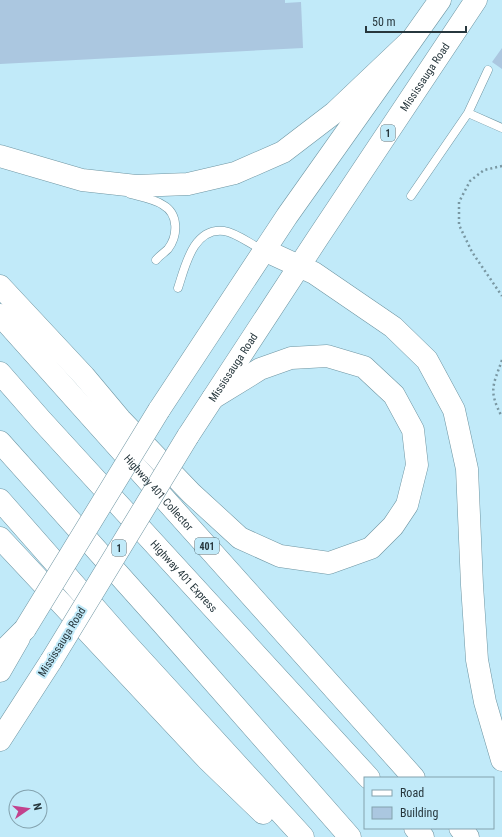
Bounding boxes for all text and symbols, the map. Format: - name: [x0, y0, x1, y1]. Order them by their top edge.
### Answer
- scale bar: [366, 8, 466, 34]
- text: 50 m: [372, 15, 396, 29]
- street label: Mississauga Road: [397, 40, 452, 114]
- road number: 1: [381, 125, 395, 141]
- street label: Mississauga Road: [206, 331, 260, 404]
- street label: Highway 401 Collector: [121, 452, 196, 534]
- street label: Highway 401 Express: [148, 537, 220, 615]
- road number: 401: [195, 538, 219, 554]
- road number: 1: [112, 540, 126, 556]
- street label: Mississauga Road: [35, 605, 89, 679]
- legend: [364, 777, 494, 829]
- text: Road: [400, 786, 424, 800]
- north arrow: [8, 789, 48, 829]
- text: N: [30, 802, 44, 812]
- text: Building: [400, 806, 438, 820]

